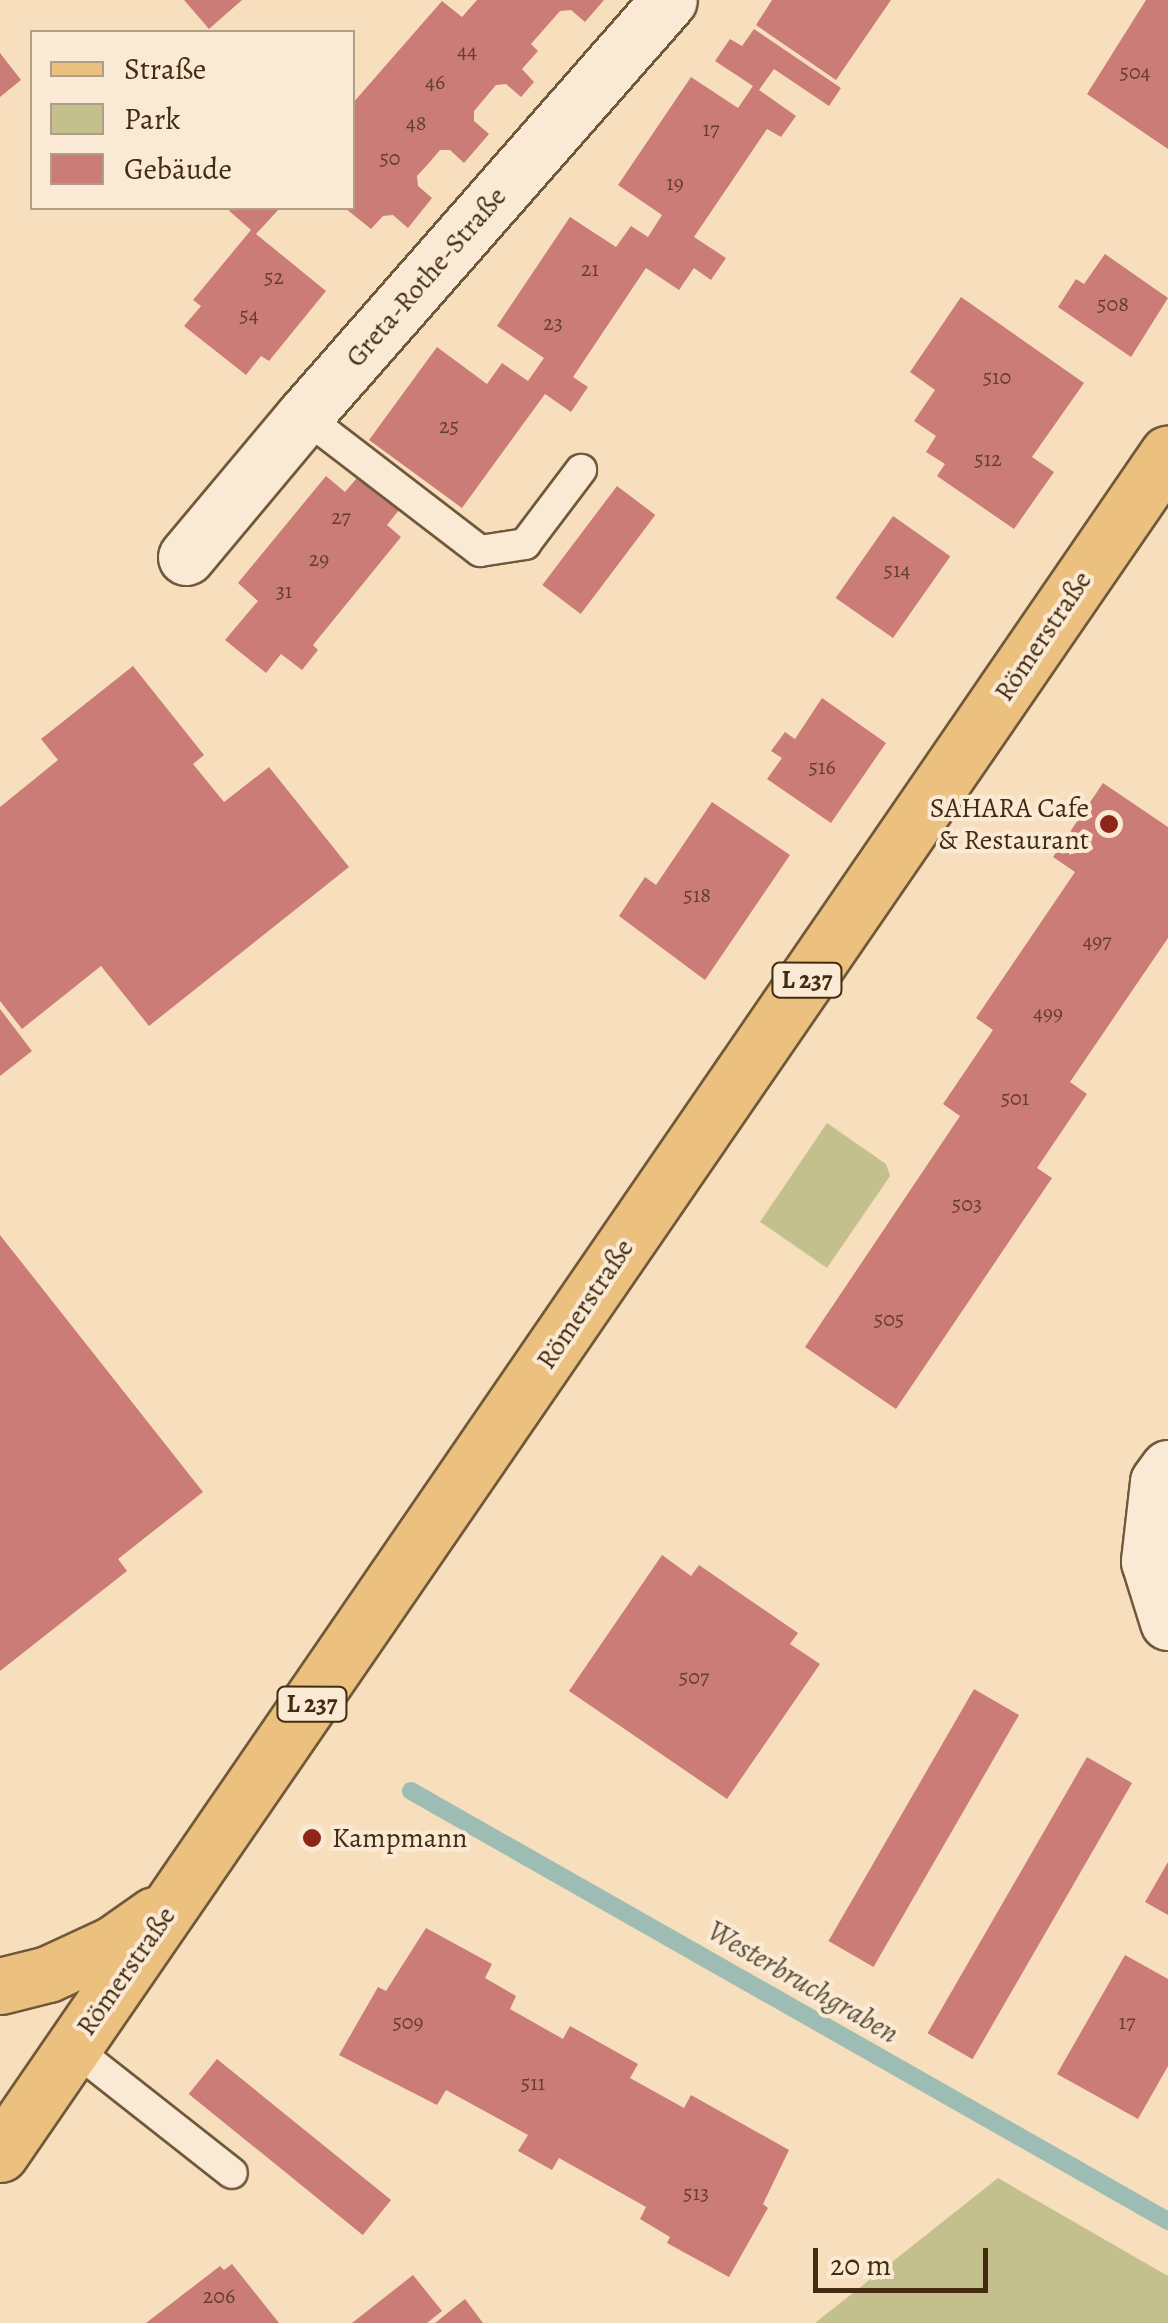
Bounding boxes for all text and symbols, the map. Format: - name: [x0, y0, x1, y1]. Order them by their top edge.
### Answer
- legend: [30, 30, 355, 210]
- house number: 44: [457, 39, 477, 65]
- text: Straße: [124, 49, 206, 89]
- house number: 504: [1119, 60, 1151, 86]
- house number: 46: [425, 70, 445, 96]
- text: Park: [124, 99, 180, 139]
- house number: 48: [406, 111, 426, 137]
- house number: 17: [703, 117, 719, 143]
- house number: 50: [379, 146, 401, 172]
- text: Gebäude: [124, 149, 232, 189]
- house number: 19: [666, 171, 684, 197]
- street label: Greta-Rothe-Straße: [339, 180, 513, 374]
- house number: 21: [581, 257, 599, 283]
- house number: 52: [264, 265, 284, 291]
- house number: 508: [1097, 292, 1129, 318]
- house number: 54: [239, 303, 259, 329]
- house number: 23: [543, 311, 563, 337]
- house number: 510: [983, 365, 1011, 391]
- house number: 25: [439, 414, 459, 440]
- house number: 512: [974, 447, 1002, 473]
- house number: 27: [331, 505, 351, 531]
- house number: 29: [309, 547, 329, 573]
- house number: 514: [884, 558, 910, 584]
- street label: Römerstraße: [987, 564, 1099, 708]
- house number: 31: [276, 579, 292, 605]
- house number: 516: [808, 755, 836, 781]
- place label: SAHARA Cafe & Restaurant: [930, 791, 1089, 857]
- marker: SAHARA Cafe & Restaurant: [1098, 813, 1120, 835]
- house number: 518: [683, 883, 711, 909]
- house number: 497: [1082, 929, 1112, 955]
- road number: L 237: [770, 960, 844, 1000]
- house number: 499: [1033, 1001, 1063, 1027]
- house number: 501: [1001, 1086, 1029, 1112]
- house number: 503: [952, 1192, 982, 1218]
- street label: Römerstraße: [529, 1232, 641, 1376]
- house number: 505: [874, 1307, 904, 1333]
- house number: 507: [679, 1665, 709, 1691]
- road number: L 237: [274, 1684, 350, 1724]
- place label: Kampmann: [332, 1821, 467, 1855]
- marker: Kampmann: [301, 1827, 323, 1849]
- street label: Römerstraße: [69, 1900, 183, 2042]
- water label: Westerbruchgraben: [701, 1913, 905, 2051]
- house number: 509: [392, 2010, 424, 2036]
- house number: 17: [1119, 2010, 1135, 2036]
- house number: 511: [521, 2071, 545, 2097]
- house number: 513: [683, 2181, 709, 2207]
- scale bar: [818, 2228, 993, 2290]
- text: 20 m: [830, 2245, 891, 2285]
- house number: 206: [203, 2284, 235, 2310]

